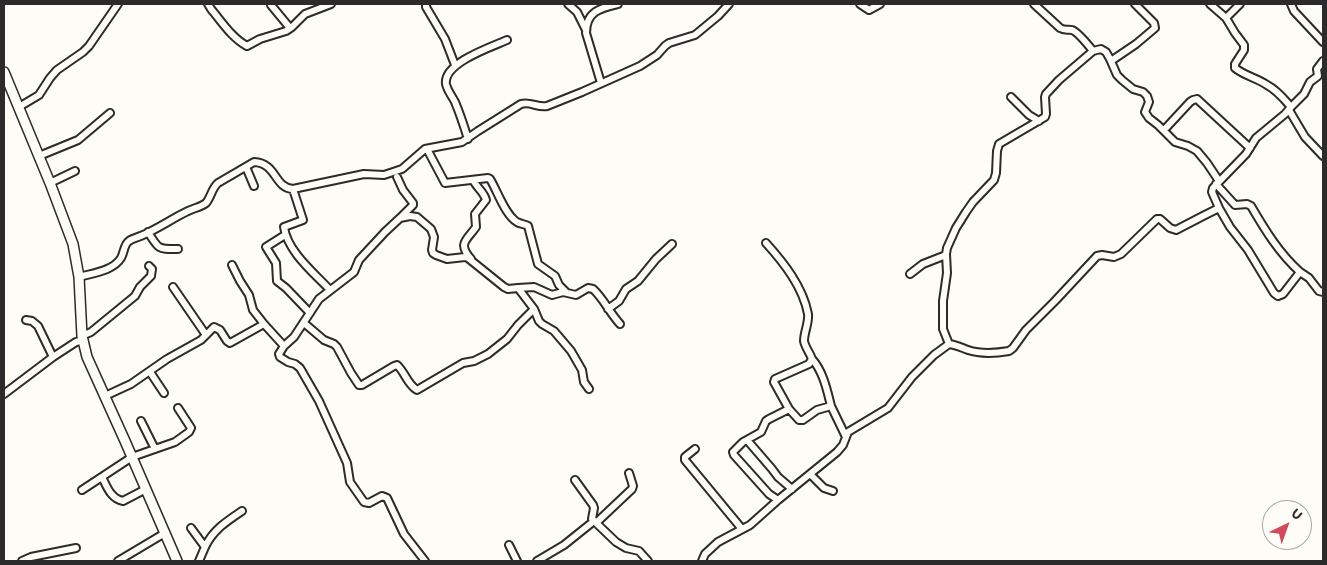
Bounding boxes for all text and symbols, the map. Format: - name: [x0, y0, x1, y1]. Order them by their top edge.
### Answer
- north arrow: [1262, 500, 1312, 550]
- text: U: [1288, 505, 1306, 524]

